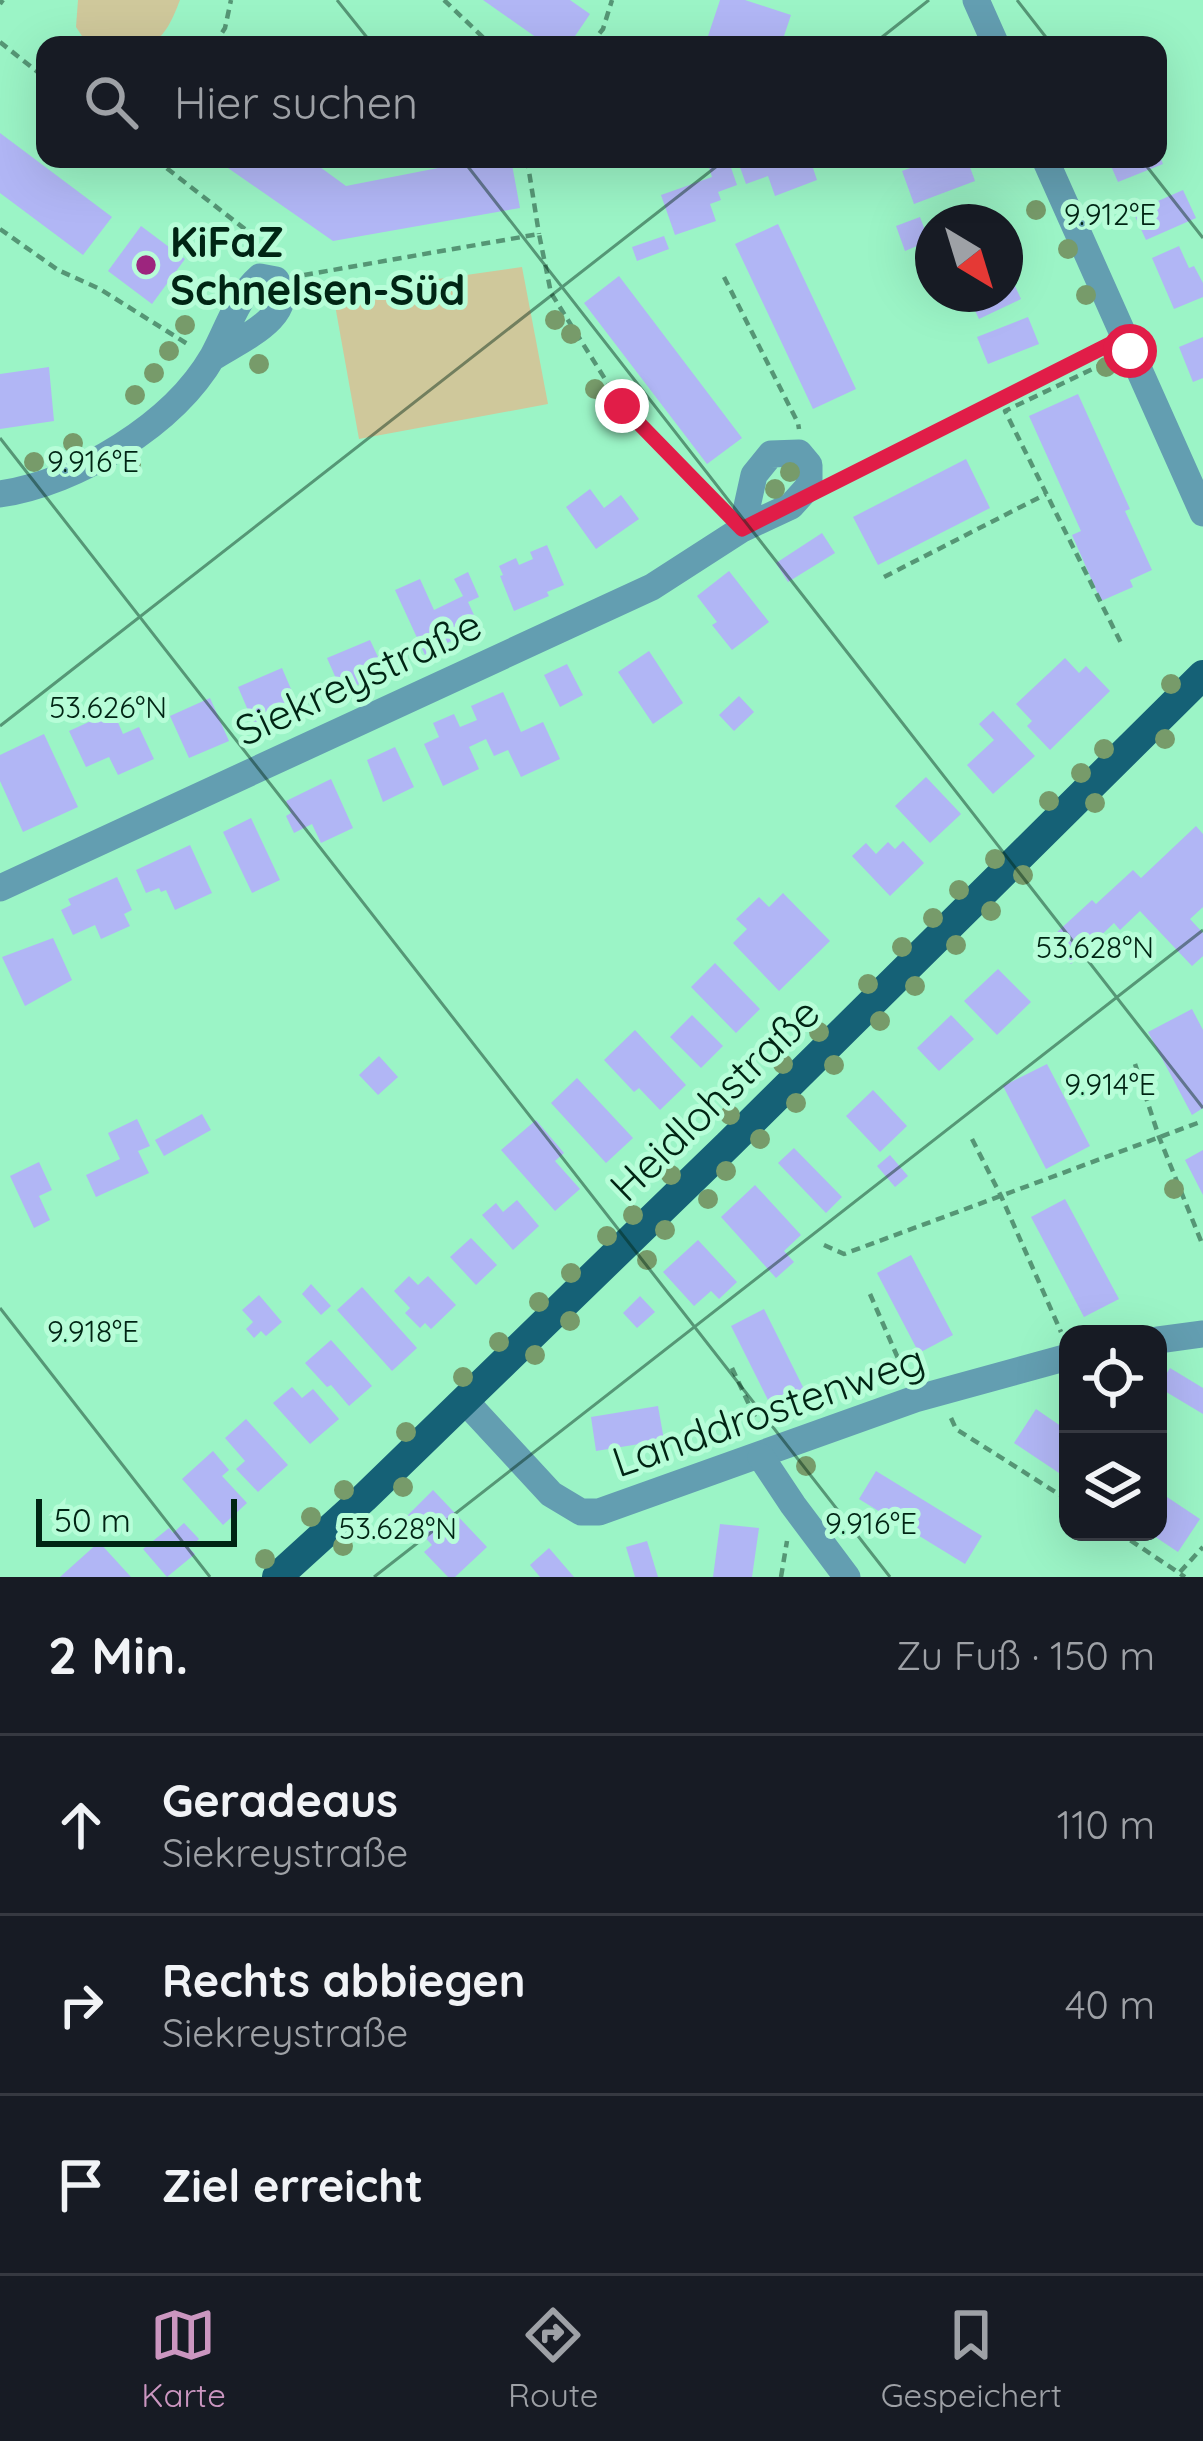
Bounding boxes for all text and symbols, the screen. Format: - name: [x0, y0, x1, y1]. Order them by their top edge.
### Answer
- search box: [36, 36, 1167, 168]
- icon: search: [78, 69, 144, 135]
- text: Hier suchen: [174, 74, 418, 130]
- text: 9.912°E: [1064, 195, 1156, 233]
- north arrow: [915, 204, 1023, 312]
- place label: KiFaZ Schnelsen-Süd: [170, 215, 465, 316]
- marker: KiFaZ Schnelsen-Süd: [133, 252, 159, 278]
- route start: [1103, 324, 1157, 378]
- route end: [595, 379, 649, 433]
- text: 9.916°E: [47, 442, 139, 480]
- street label: Siekreystraße: [227, 597, 489, 757]
- text: 53.626°N: [49, 688, 167, 726]
- text: 53.628°N: [1036, 928, 1154, 966]
- street label: Heidlohstraße: [598, 986, 830, 1212]
- text: 9.914°E: [1064, 1065, 1156, 1103]
- text: 9.918°E: [47, 1312, 139, 1350]
- map controls: [1059, 1325, 1167, 1541]
- button: locate: [1059, 1325, 1167, 1433]
- street label: Landdrostenweg: [605, 1332, 931, 1488]
- button: layers: [1059, 1433, 1167, 1541]
- scale bar: [36, 1493, 237, 1546]
- text: 50 m: [54, 1499, 131, 1540]
- text: 9.916°E: [825, 1504, 917, 1542]
- text: 53.628°N: [339, 1509, 457, 1547]
- text: 2 Min.: [48, 1623, 188, 1687]
- text: Zu Fuß · 150 m: [896, 1631, 1155, 1680]
- text: Geradeaus: [162, 1772, 398, 1828]
- icon: ahead: [48, 1792, 114, 1858]
- text: 110 m: [1057, 1800, 1155, 1849]
- text: Siekreystraße: [162, 1828, 408, 1877]
- text: Rechts abbiegen: [162, 1952, 526, 2008]
- icon: right: [48, 1972, 114, 2038]
- text: 40 m: [1065, 1980, 1155, 2029]
- text: Siekreystraße: [162, 2008, 408, 2057]
- icon: arrive: [48, 2152, 114, 2218]
- text: Ziel erreicht: [162, 2157, 423, 2213]
- tab: Karte: [141, 2302, 226, 2415]
- tab: Route: [508, 2302, 598, 2415]
- tab: Gespeichert: [881, 2302, 1062, 2415]

